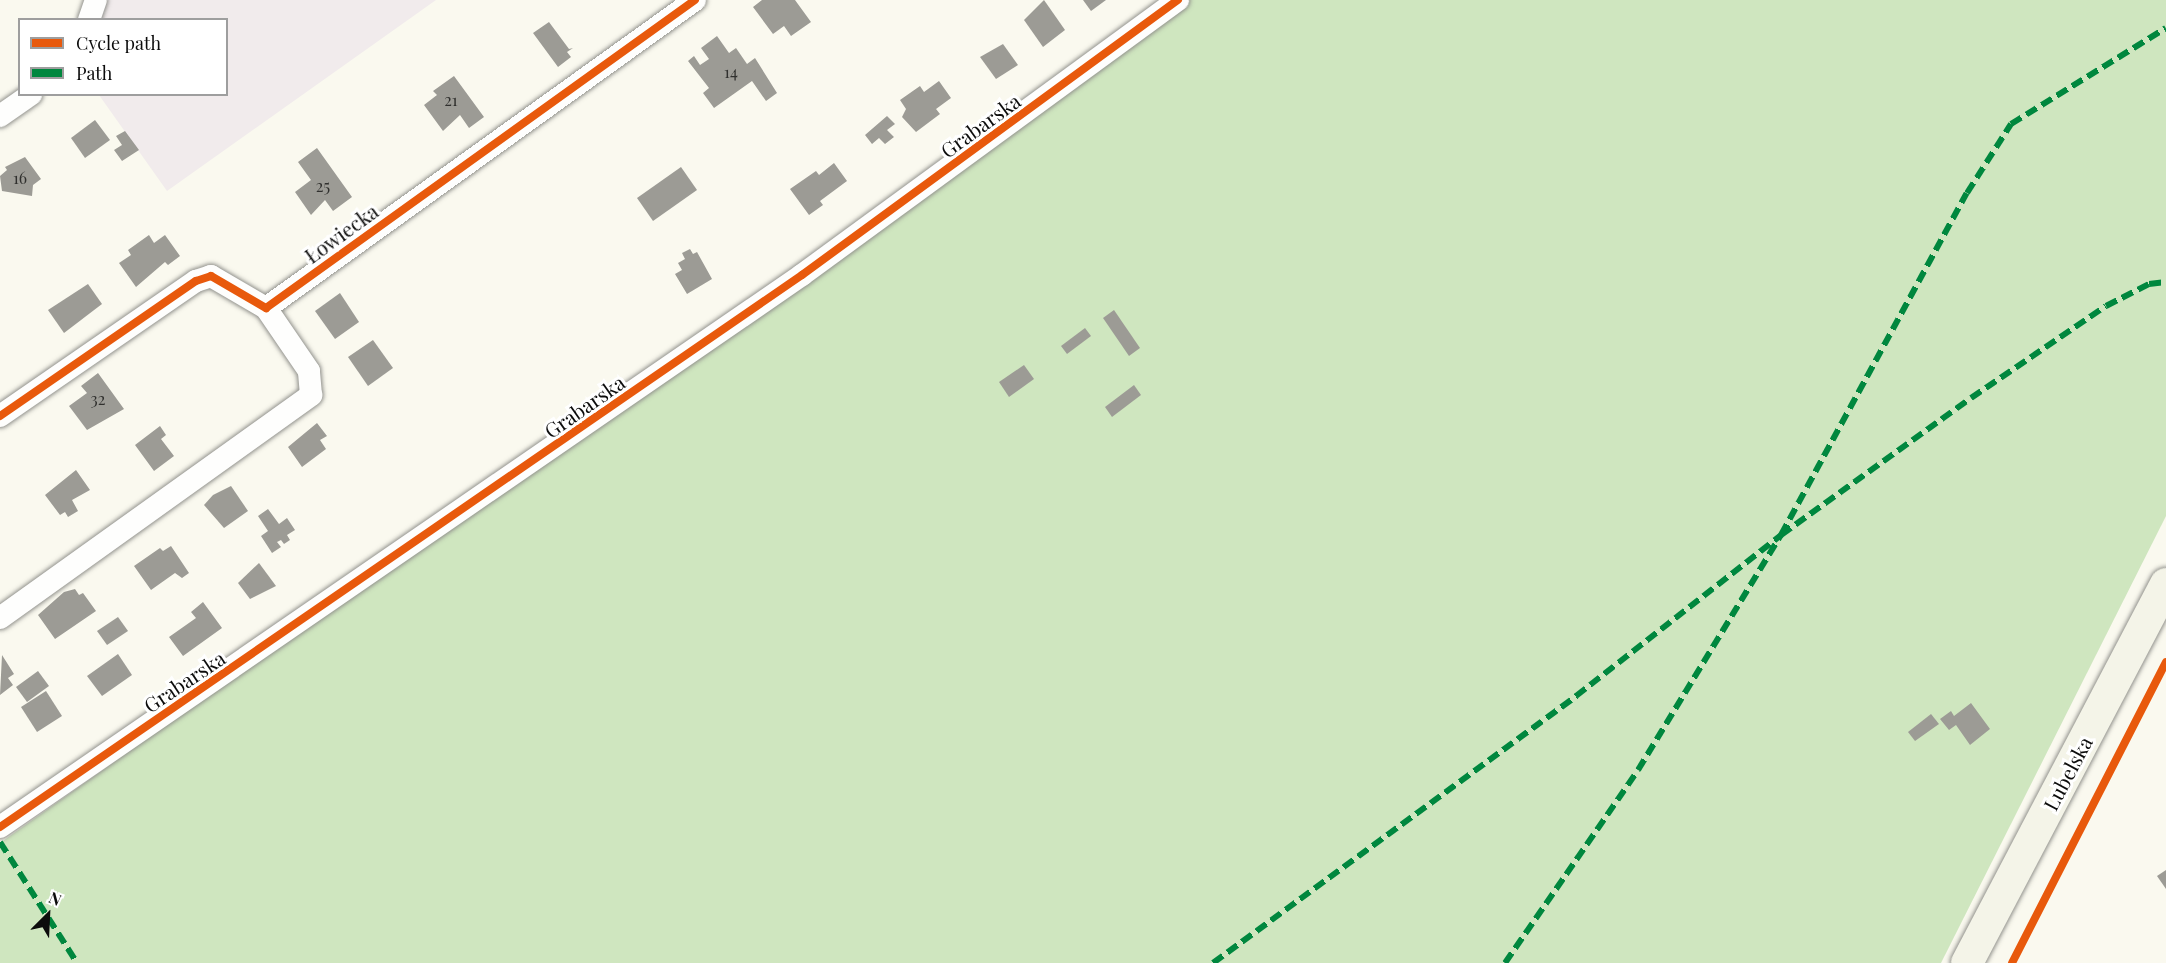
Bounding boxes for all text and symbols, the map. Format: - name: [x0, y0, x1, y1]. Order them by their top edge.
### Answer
- legend: [18, 18, 228, 96]
- text: Cycle path: [76, 31, 161, 55]
- text: Path: [76, 61, 112, 85]
- house number: 14: [724, 62, 738, 82]
- street label: Grabarska: [935, 88, 1025, 162]
- house number: 21: [444, 90, 458, 110]
- house number: 16: [13, 168, 27, 188]
- house number: 25: [316, 176, 330, 196]
- street label: Łowiecka: [300, 198, 382, 268]
- street label: Grabarska: [539, 370, 629, 442]
- house number: 32: [91, 389, 105, 409]
- street label: Grabarska: [139, 645, 229, 717]
- street label: Lubelska: [2038, 732, 2096, 814]
- north arrow: [18, 885, 78, 945]
- text: N: [46, 886, 65, 910]

